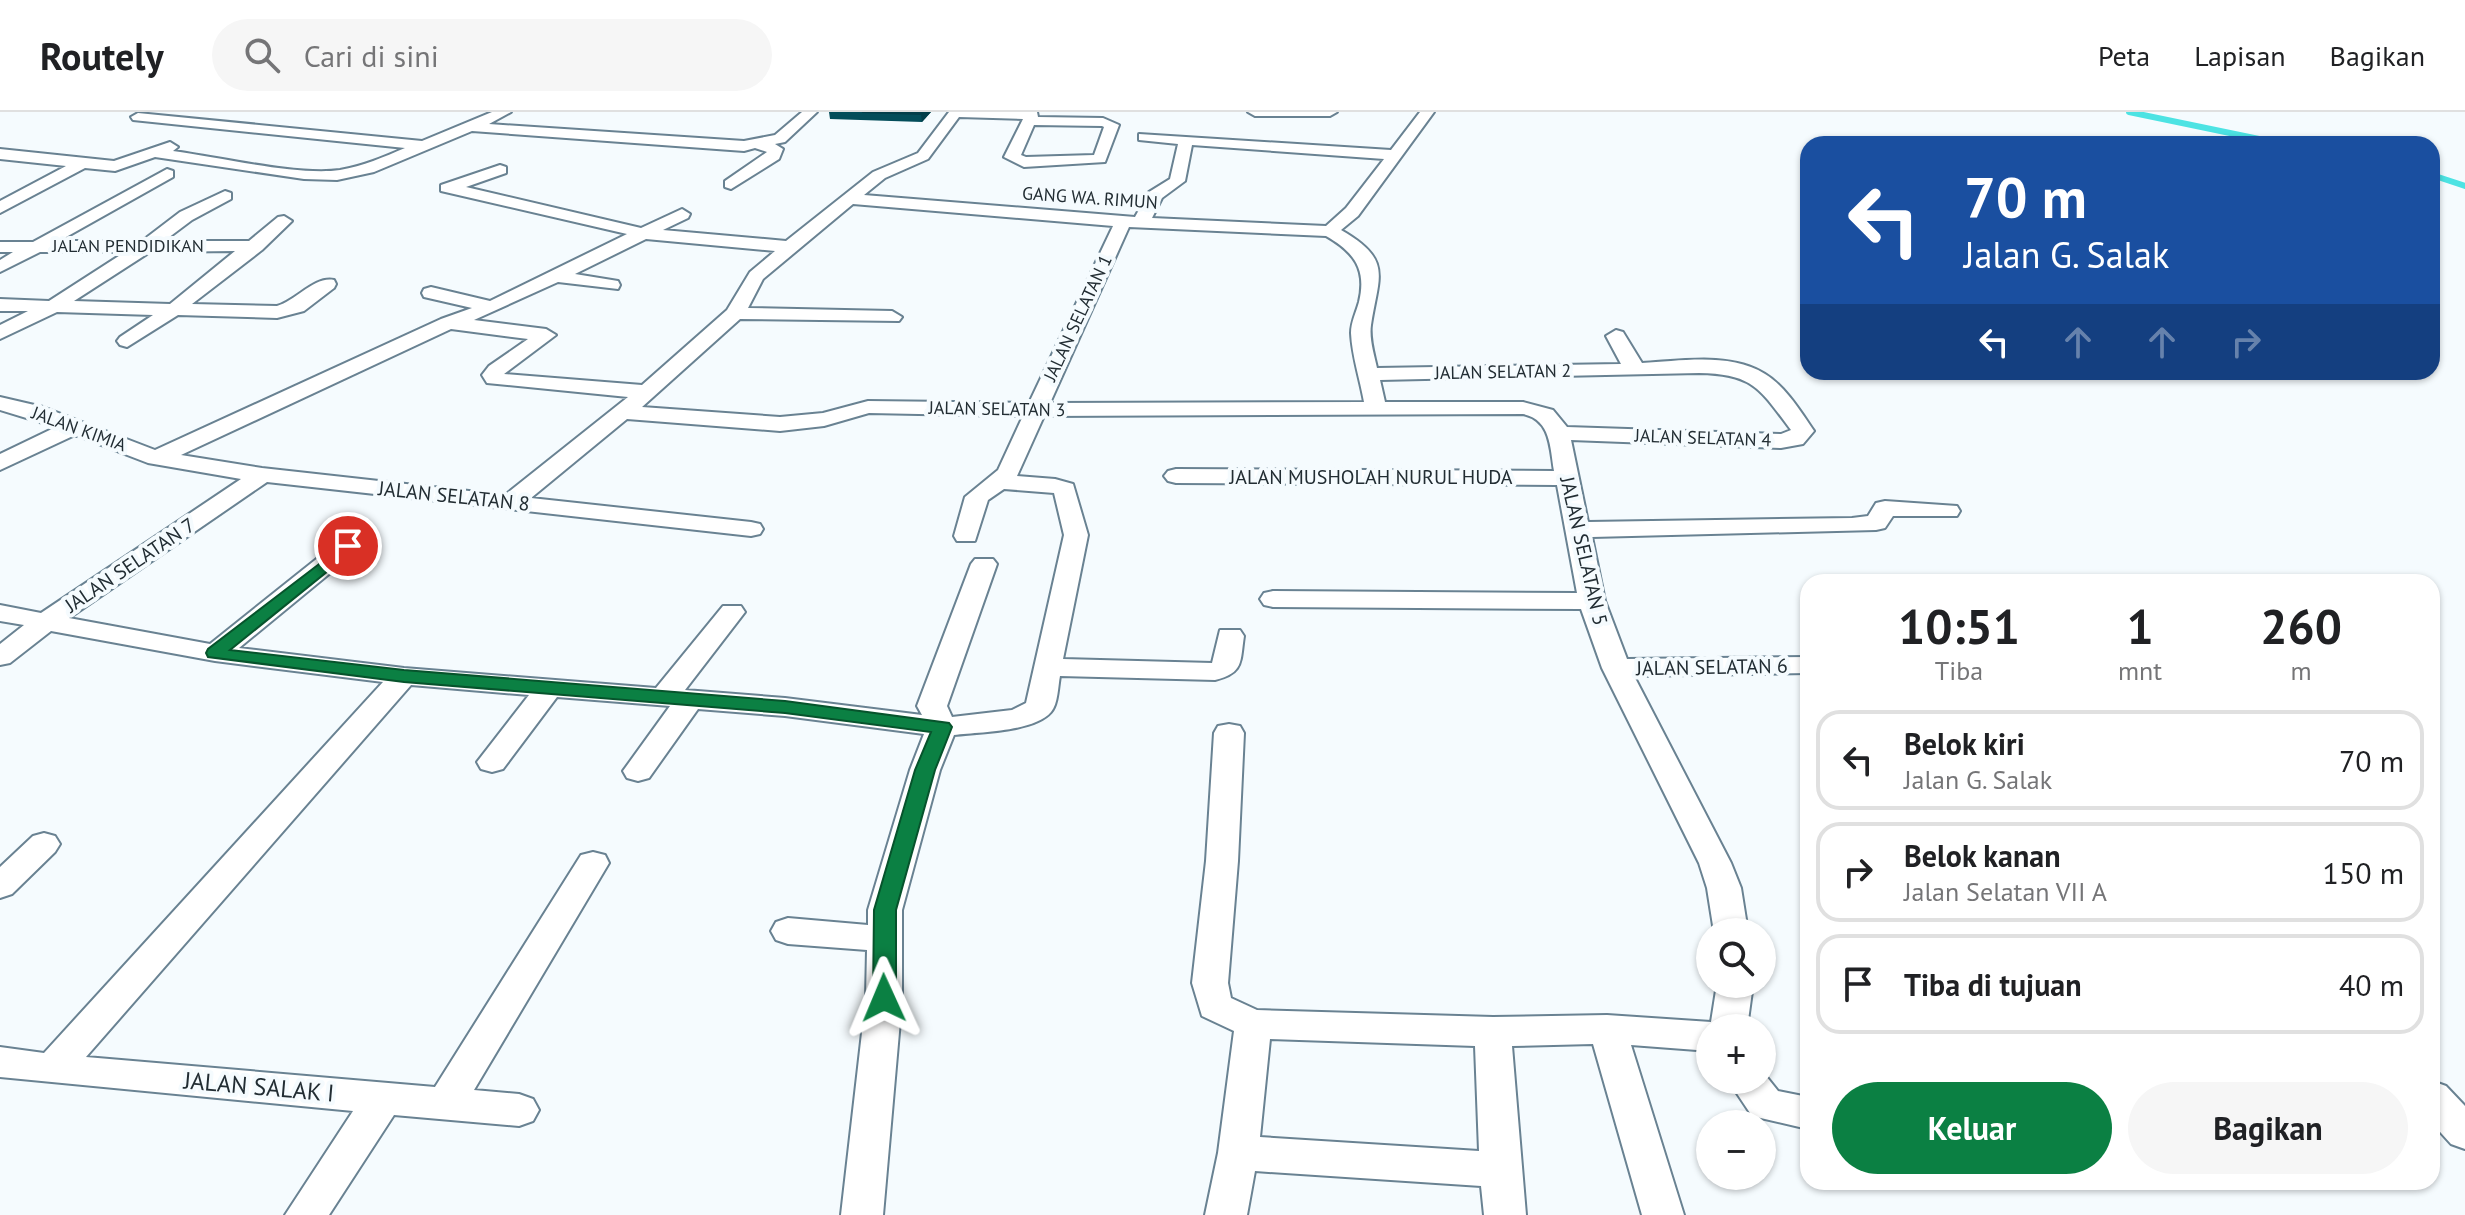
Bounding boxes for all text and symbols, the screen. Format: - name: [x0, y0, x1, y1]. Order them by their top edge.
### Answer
- search box: [212, 19, 772, 91]
- text: Routely: [40, 31, 164, 80]
- icon: search: [240, 33, 284, 77]
- text: Cari di sini: [304, 36, 439, 75]
- text: Peta: [2098, 37, 2150, 74]
- text: Lapisan: [2194, 37, 2286, 74]
- text: Bagikan: [2330, 37, 2425, 74]
- text: 70 m: [1964, 161, 2087, 233]
- icon: left: [1832, 168, 1936, 272]
- street label: GANG WA. RIMUN: [1021, 181, 1159, 214]
- text: Jalan G. Salak: [1964, 231, 2169, 278]
- street label: JALAN PENDIDIKAN: [51, 234, 204, 257]
- street label: JALAN SELATAN 1: [1038, 251, 1117, 385]
- icon: left: [1972, 320, 2016, 364]
- icon: ahead: [2056, 320, 2100, 364]
- icon: ahead: [2140, 320, 2184, 364]
- icon: right: [2224, 320, 2268, 364]
- street label: JALAN SELATAN 2: [1433, 359, 1571, 384]
- street label: JALAN SELATAN 3: [928, 396, 1066, 421]
- street label: JALAN KIMIA: [28, 400, 130, 456]
- street label: JALAN SELATAN 4: [1633, 424, 1772, 451]
- street label: JALAN MUSHOLAH NURUL HUDA: [1228, 464, 1513, 490]
- street label: JALAN SELATAN 5: [1554, 473, 1614, 628]
- street label: JALAN SELATAN 8: [376, 475, 531, 517]
- street label: JALAN SELATAN 7: [59, 512, 200, 619]
- pin: [314, 512, 382, 580]
- icon: arrive: [326, 524, 370, 568]
- text: 10:51: [1898, 595, 2020, 657]
- text: 1: [2126, 595, 2154, 657]
- text: 260: [2260, 595, 2342, 657]
- street label: JALAN SELATAN 6: [1635, 653, 1788, 681]
- text: Tiba: [1935, 654, 1983, 687]
- text: mnt: [2118, 654, 2162, 687]
- text: m: [2290, 654, 2312, 687]
- text: Belok kiri: [1904, 724, 2025, 763]
- icon: left: [1836, 738, 1880, 782]
- text: 70 m: [2339, 741, 2404, 780]
- text: Jalan G. Salak: [1904, 763, 2052, 796]
- text: Belok kanan: [1904, 836, 2061, 875]
- icon: right: [1836, 850, 1880, 894]
- text: 150 m: [2323, 853, 2404, 892]
- text: Jalan Selatan VII A: [1904, 875, 2107, 908]
- map controls: [1696, 918, 1776, 1190]
- button: search: [1696, 918, 1776, 998]
- position arrow: [842, 956, 926, 1040]
- icon: arrive: [1836, 962, 1880, 1006]
- text: Tiba di tujuan: [1904, 965, 2082, 1004]
- text: 40 m: [2339, 965, 2404, 1004]
- button: +: [1696, 1014, 1776, 1094]
- street label: JALAN SALAK I: [182, 1064, 336, 1109]
- button: Keluar: [1832, 1082, 2112, 1174]
- button: Bagikan: [2128, 1082, 2408, 1174]
- button: −: [1696, 1110, 1776, 1190]

